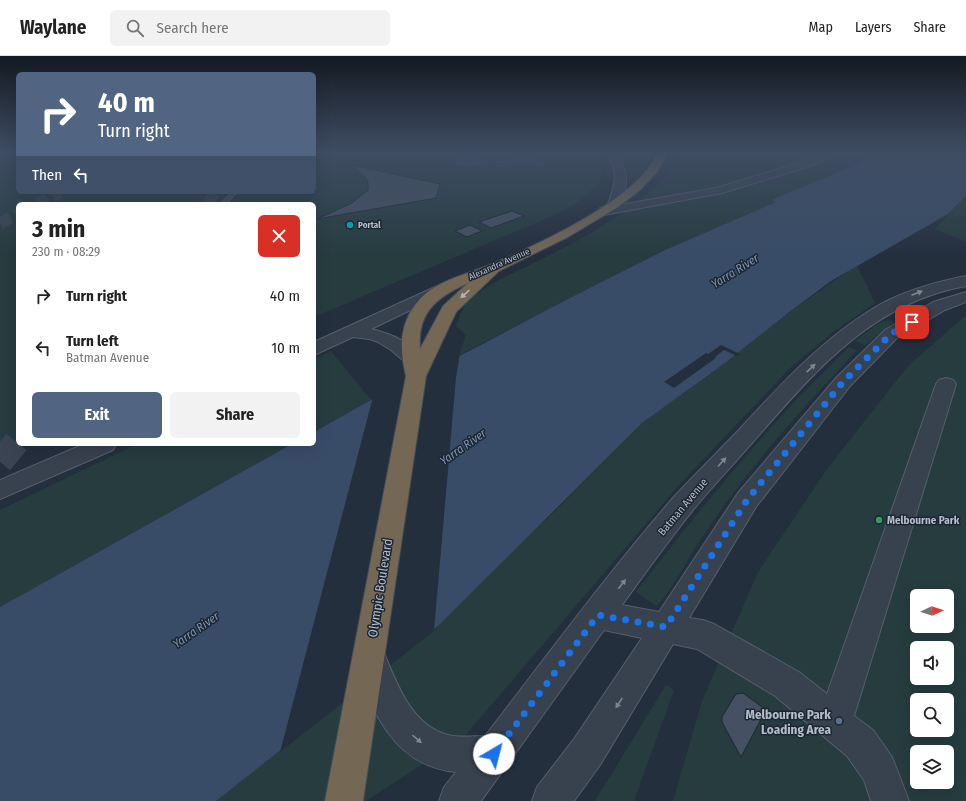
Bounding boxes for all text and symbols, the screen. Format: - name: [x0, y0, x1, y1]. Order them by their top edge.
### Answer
- search box: [110, 10, 390, 46]
- text: Waylane: [20, 16, 86, 39]
- icon: search: [124, 17, 146, 39]
- text: Search here: [156, 19, 229, 37]
- text: Map: [809, 19, 833, 36]
- text: Layers: [855, 19, 891, 36]
- text: Share: [913, 19, 946, 36]
- text: 40 m: [98, 86, 155, 119]
- icon: right: [32, 88, 84, 140]
- text: Turn right: [98, 120, 170, 142]
- icon: left: [70, 164, 92, 186]
- text: Then: [32, 166, 62, 184]
- text: 3 min: [32, 215, 85, 243]
- button: close: [258, 215, 300, 257]
- marker: Portal: [345, 220, 355, 230]
- place label: Portal: [358, 220, 381, 230]
- text: 230 m · 08:29: [32, 244, 100, 259]
- street label: Alexandra Avenue: [467, 246, 532, 282]
- water label: Yarra River: [709, 251, 762, 291]
- icon: right: [32, 285, 54, 307]
- text: Turn right: [66, 287, 127, 305]
- text: 40 m: [270, 287, 300, 305]
- one-way arrow: [460, 289, 470, 299]
- one-way arrow: [911, 290, 923, 296]
- pin: [895, 305, 929, 339]
- icon: arrive: [901, 311, 923, 333]
- text: Turn left: [66, 332, 119, 350]
- icon: left: [32, 337, 54, 359]
- text: 10 m: [271, 339, 300, 357]
- text: Batman Avenue: [66, 350, 149, 365]
- one-way arrow: [806, 363, 816, 373]
- button: Exit: [32, 392, 162, 438]
- button: Share: [170, 392, 300, 438]
- water label: Yarra River: [437, 426, 489, 468]
- one-way arrow: [717, 457, 727, 467]
- street label: Batman Avenue: [655, 476, 711, 538]
- place label: Melbourne Park: [887, 514, 960, 527]
- marker: Melbourne Park: [874, 515, 884, 525]
- street label: Olympic Boulevard: [365, 538, 395, 638]
- one-way arrow: [617, 579, 626, 590]
- north arrow: [910, 589, 954, 633]
- map controls: [910, 589, 954, 789]
- water label: Yarra River: [170, 609, 222, 651]
- button: sound: [910, 641, 954, 685]
- button: search: [910, 693, 954, 737]
- one-way arrow: [615, 698, 623, 708]
- place label: Melbourne Park Loading Area: [746, 707, 832, 737]
- marker: Melbourne Park Loading Area: [834, 716, 844, 726]
- position arrow: [473, 733, 515, 775]
- one-way arrow: [412, 735, 423, 744]
- button: layers: [910, 745, 954, 789]

